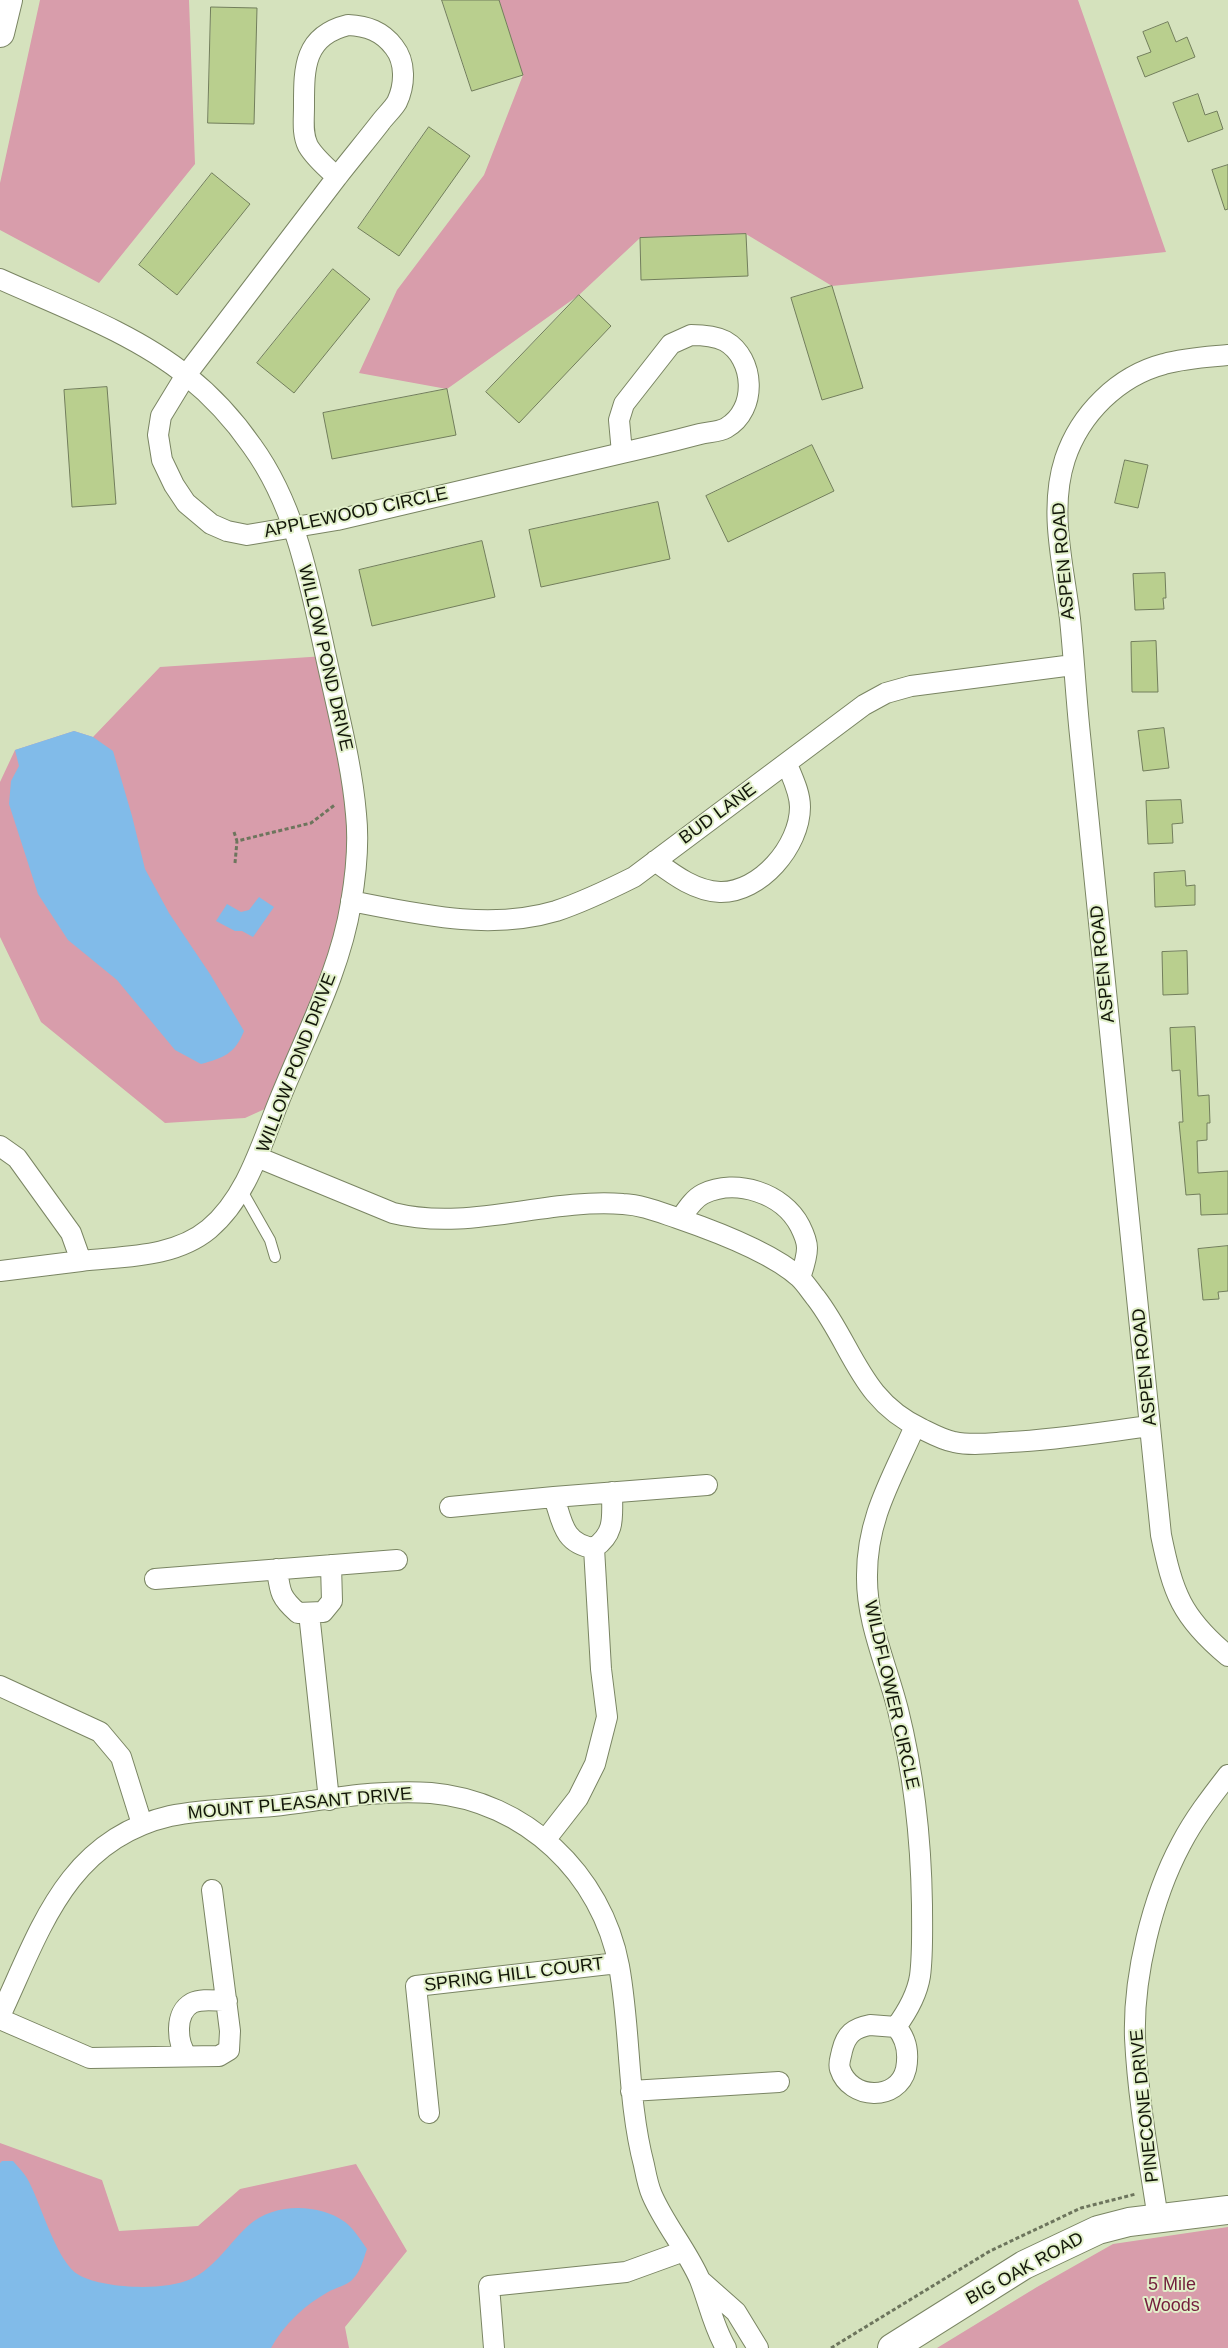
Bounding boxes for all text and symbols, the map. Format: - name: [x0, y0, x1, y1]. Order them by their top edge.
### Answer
- street label: APPLEWOOD CIRCLE: [262, 483, 450, 543]
- street label: ASPEN ROAD: [1048, 501, 1080, 621]
- street label: WILLOW POND DRIVE: [293, 563, 357, 753]
- street label: BUD LANE: [675, 779, 761, 849]
- street label: ASPEN ROAD: [1086, 904, 1120, 1024]
- street label: WILLOW POND DRIVE: [253, 970, 341, 1156]
- street label: ASPEN ROAD: [1128, 1307, 1162, 1427]
- street label: WILDFLOWER CIRCLE: [859, 1599, 923, 1791]
- street label: MOUNT PLEASANT DRIVE: [187, 1783, 413, 1825]
- street label: SPRING HILL COURT: [423, 1953, 605, 1997]
- street label: PINECONE DRIVE: [1126, 2028, 1164, 2184]
- street label: BIG OAK ROAD: [962, 2228, 1088, 2310]
- park label: 5 Mile Woods: [1144, 2274, 1200, 2316]

